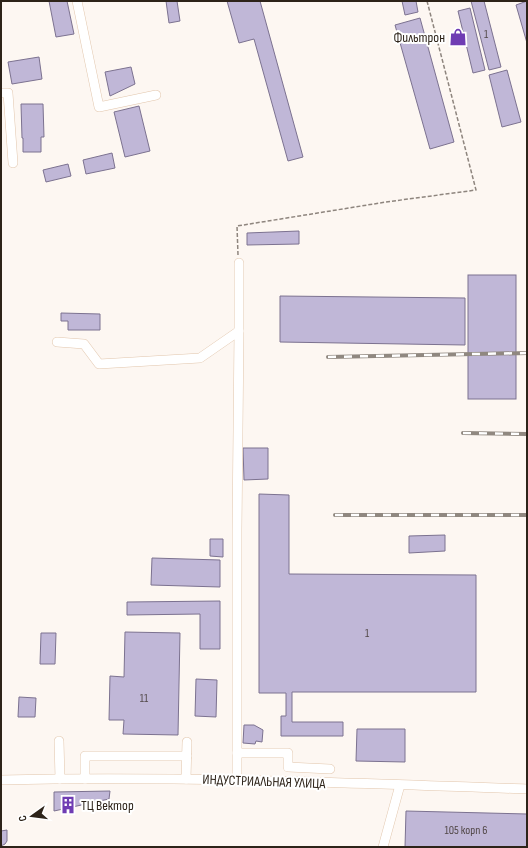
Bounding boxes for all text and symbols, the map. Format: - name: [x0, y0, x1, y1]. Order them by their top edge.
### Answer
- shop icon: Фильтрон: [448, 27, 468, 47]
- house number: 1: [484, 27, 489, 42]
- place label: Фильтрон: [393, 29, 445, 46]
- house number: 1: [365, 626, 370, 641]
- house number: 11: [140, 691, 149, 706]
- street label: ИНДУСТРИАЛЬНАЯ УЛИЦА: [202, 771, 327, 792]
- building icon: ТЦ Вектор: [58, 795, 78, 815]
- north arrow: [12, 796, 52, 836]
- place label: ТЦ Вектор: [81, 797, 134, 814]
- text: С: [16, 814, 30, 823]
- house number: 105 корп 6: [445, 823, 487, 838]

